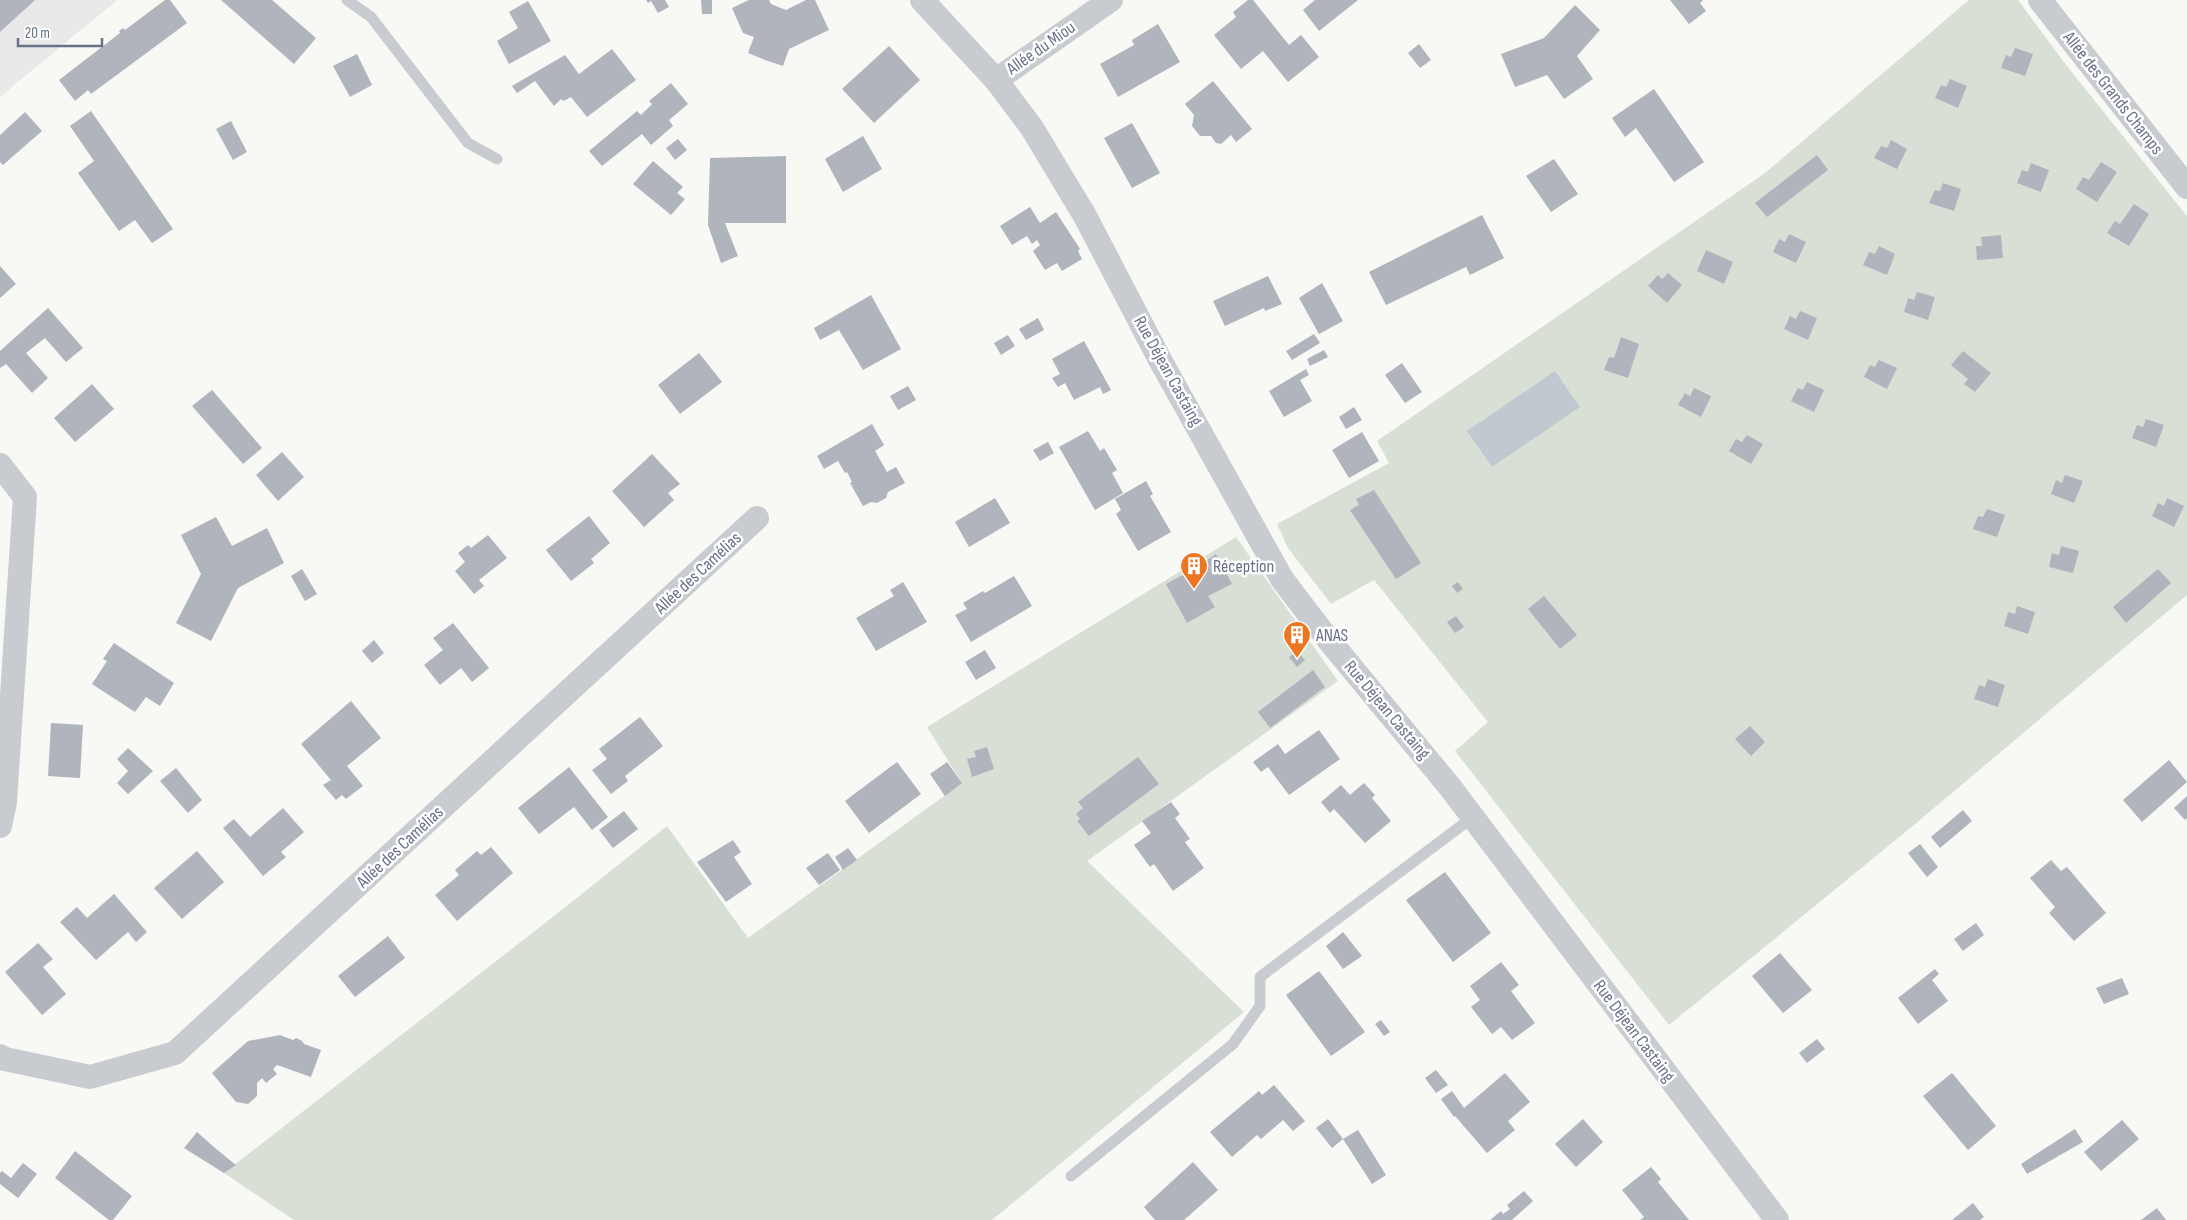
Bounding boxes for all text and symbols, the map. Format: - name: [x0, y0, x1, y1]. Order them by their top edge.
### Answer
- scale bar: [18, 15, 101, 47]
- street label: Allée du Miou: [1002, 17, 1079, 80]
- text: 20 m: [25, 24, 50, 43]
- street label: Allée des Grands Champs: [2058, 27, 2168, 159]
- street label: Rue Déjean Castaing: [1129, 312, 1207, 430]
- street label: Allée des Camélias: [650, 528, 746, 619]
- building icon: Réception: [1179, 551, 1209, 590]
- place label: Réception: [1213, 556, 1274, 577]
- building icon: ANAS: [1282, 620, 1312, 659]
- place label: ANAS: [1315, 625, 1349, 646]
- street label: Rue Déjean Castaing: [1340, 656, 1434, 764]
- street label: Allée des Camélias: [352, 802, 448, 893]
- street label: Rue Déjean Castaing: [1589, 976, 1679, 1086]

